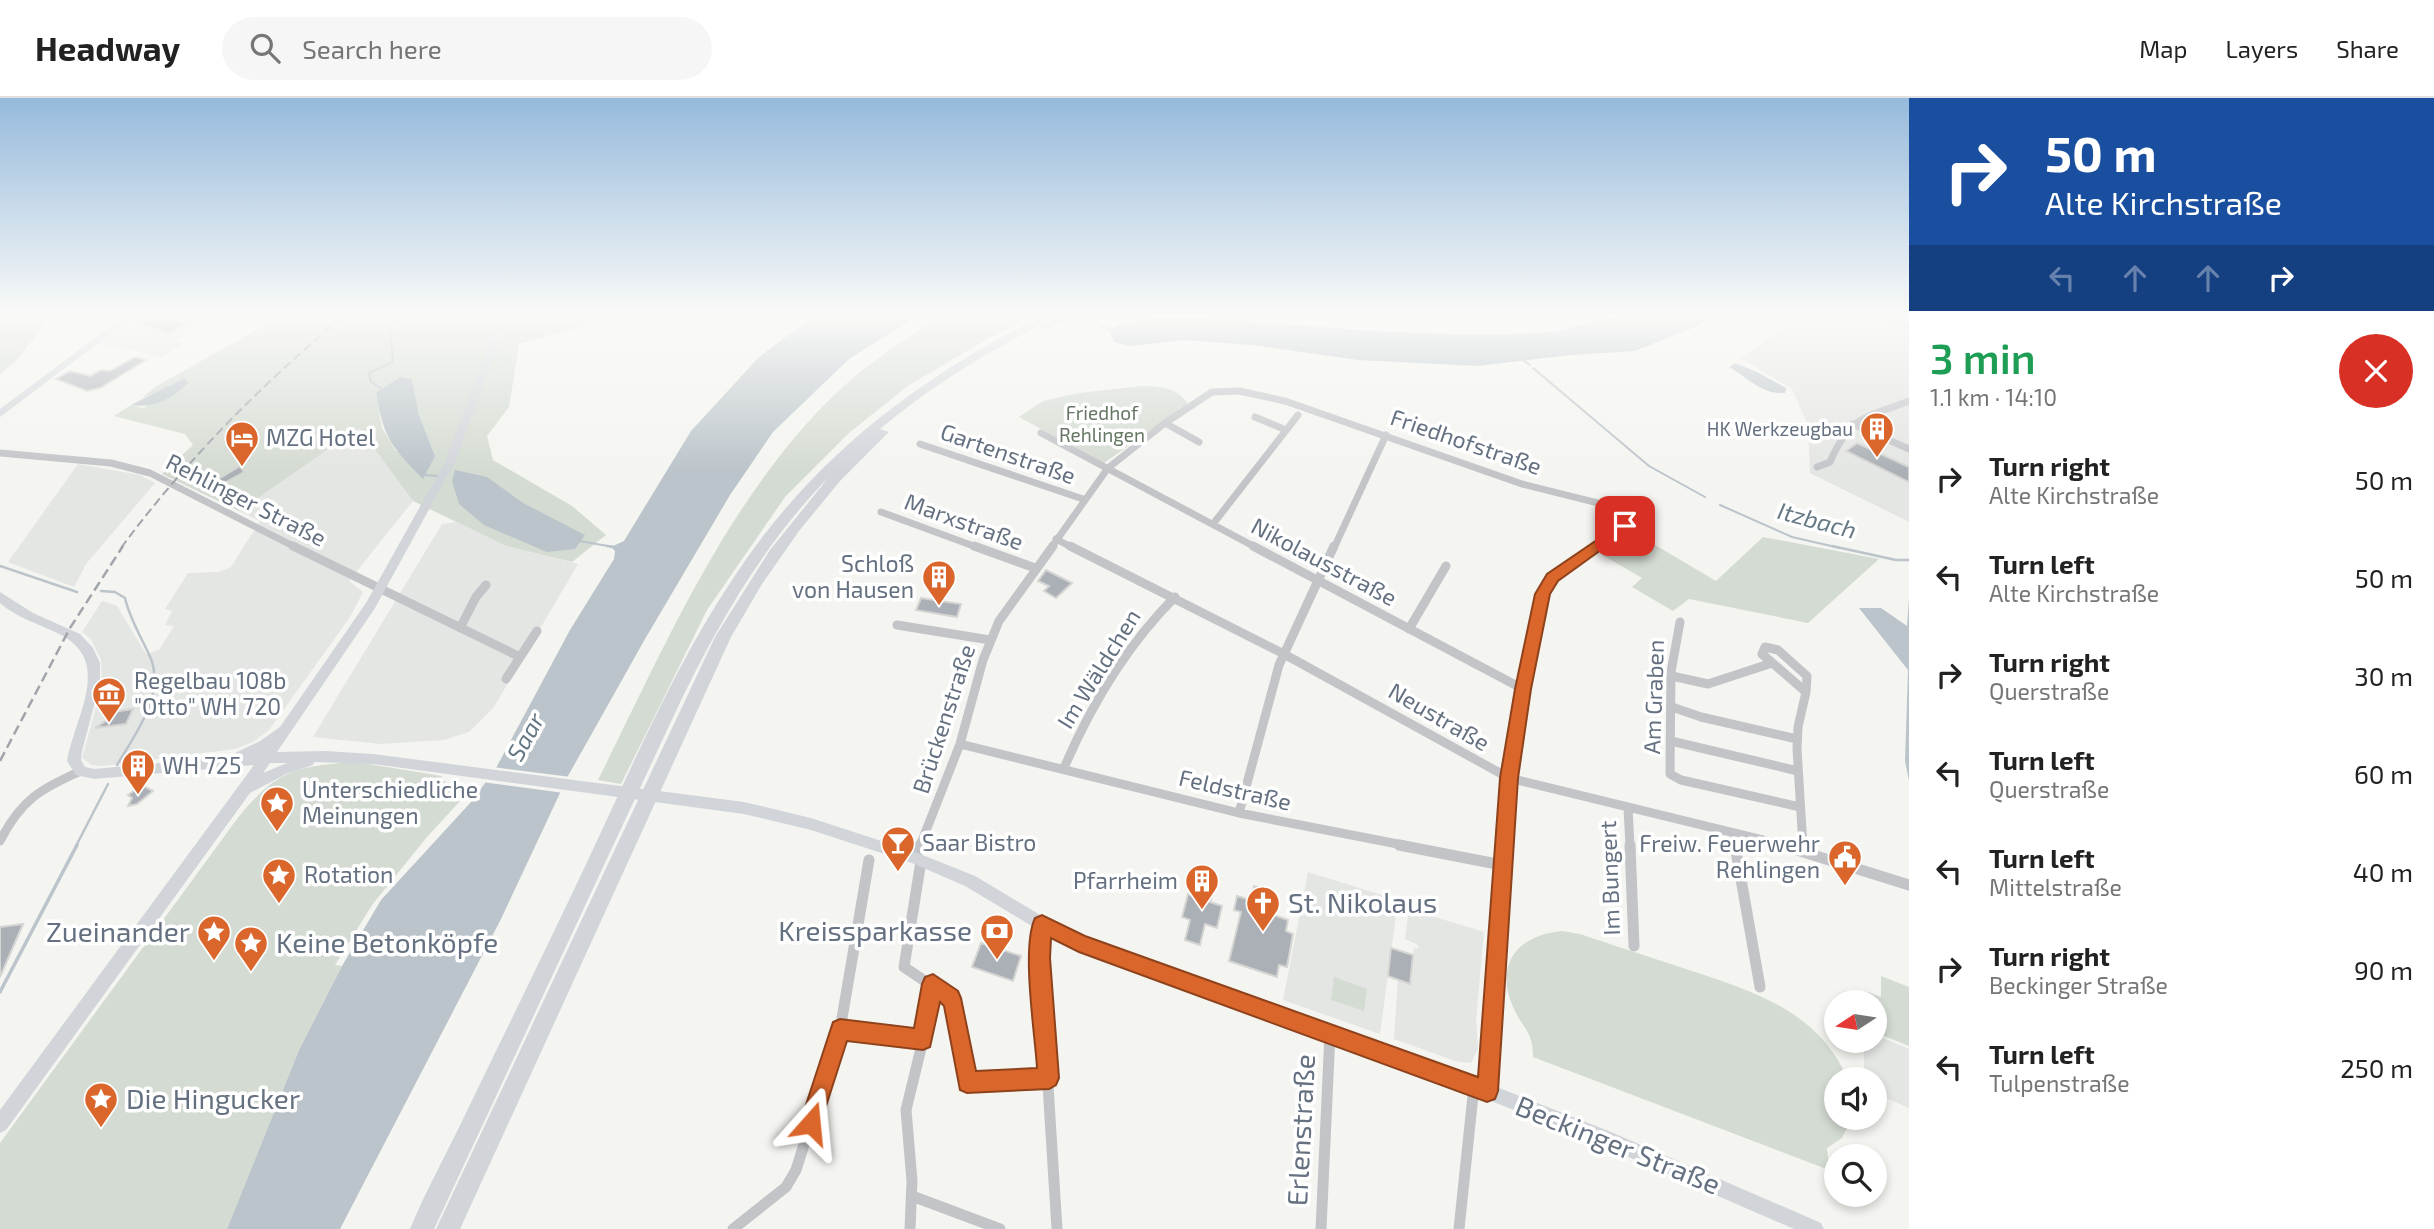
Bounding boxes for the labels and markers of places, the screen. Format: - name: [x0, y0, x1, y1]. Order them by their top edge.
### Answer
- building icon: HK Werkzeugbau: [1858, 410, 1896, 459]
- place label: HK Werkzeugbau: [1707, 417, 1853, 440]
- hotel icon: MZG Hotel: [223, 419, 261, 468]
- place label: MZG Hotel: [266, 423, 375, 451]
- pin: [1595, 496, 1655, 556]
- place label: Schloß von Hausen: [792, 549, 914, 603]
- building icon: Schloß von Hausen: [920, 558, 958, 607]
- place label: Regelbau 108b "Otto" WH 720: [134, 666, 286, 720]
- museum icon: Regelbau 108b "Otto" WH 720: [90, 675, 128, 724]
- building icon: WH 725: [119, 747, 157, 796]
- place label: WH 725: [162, 751, 241, 779]
- place label: Unterschiedliche Meinungen: [302, 775, 478, 829]
- place icon: Unterschiedliche Meinungen: [258, 784, 296, 833]
- bar icon: Saar Bistro: [879, 824, 917, 873]
- place label: Saar Bistro: [922, 828, 1036, 856]
- place label: Freiw. Feuerwehr Rehlingen: [1639, 829, 1820, 883]
- public building icon: Freiw. Feuerwehr Rehlingen: [1826, 838, 1864, 887]
- place icon: Rotation: [260, 856, 298, 905]
- place label: Rotation: [304, 860, 393, 888]
- building icon: Pfarrheim: [1183, 862, 1221, 911]
- place label: Pfarrheim: [1073, 866, 1178, 894]
- church icon: St. Nikolaus: [1244, 884, 1282, 933]
- place label: St. Nikolaus: [1288, 885, 1437, 919]
- bank icon: Kreissparkasse: [978, 912, 1016, 961]
- place icon: Zueinander: [195, 913, 233, 962]
- place label: Kreissparkasse: [778, 913, 972, 947]
- place label: Zueinander: [46, 914, 190, 948]
- place icon: Keine Betonköpfe: [232, 924, 270, 973]
- place label: Keine Betonköpfe: [276, 925, 498, 959]
- place icon: Die Hingucker: [82, 1080, 120, 1129]
- place label: Die Hingucker: [126, 1081, 300, 1115]

